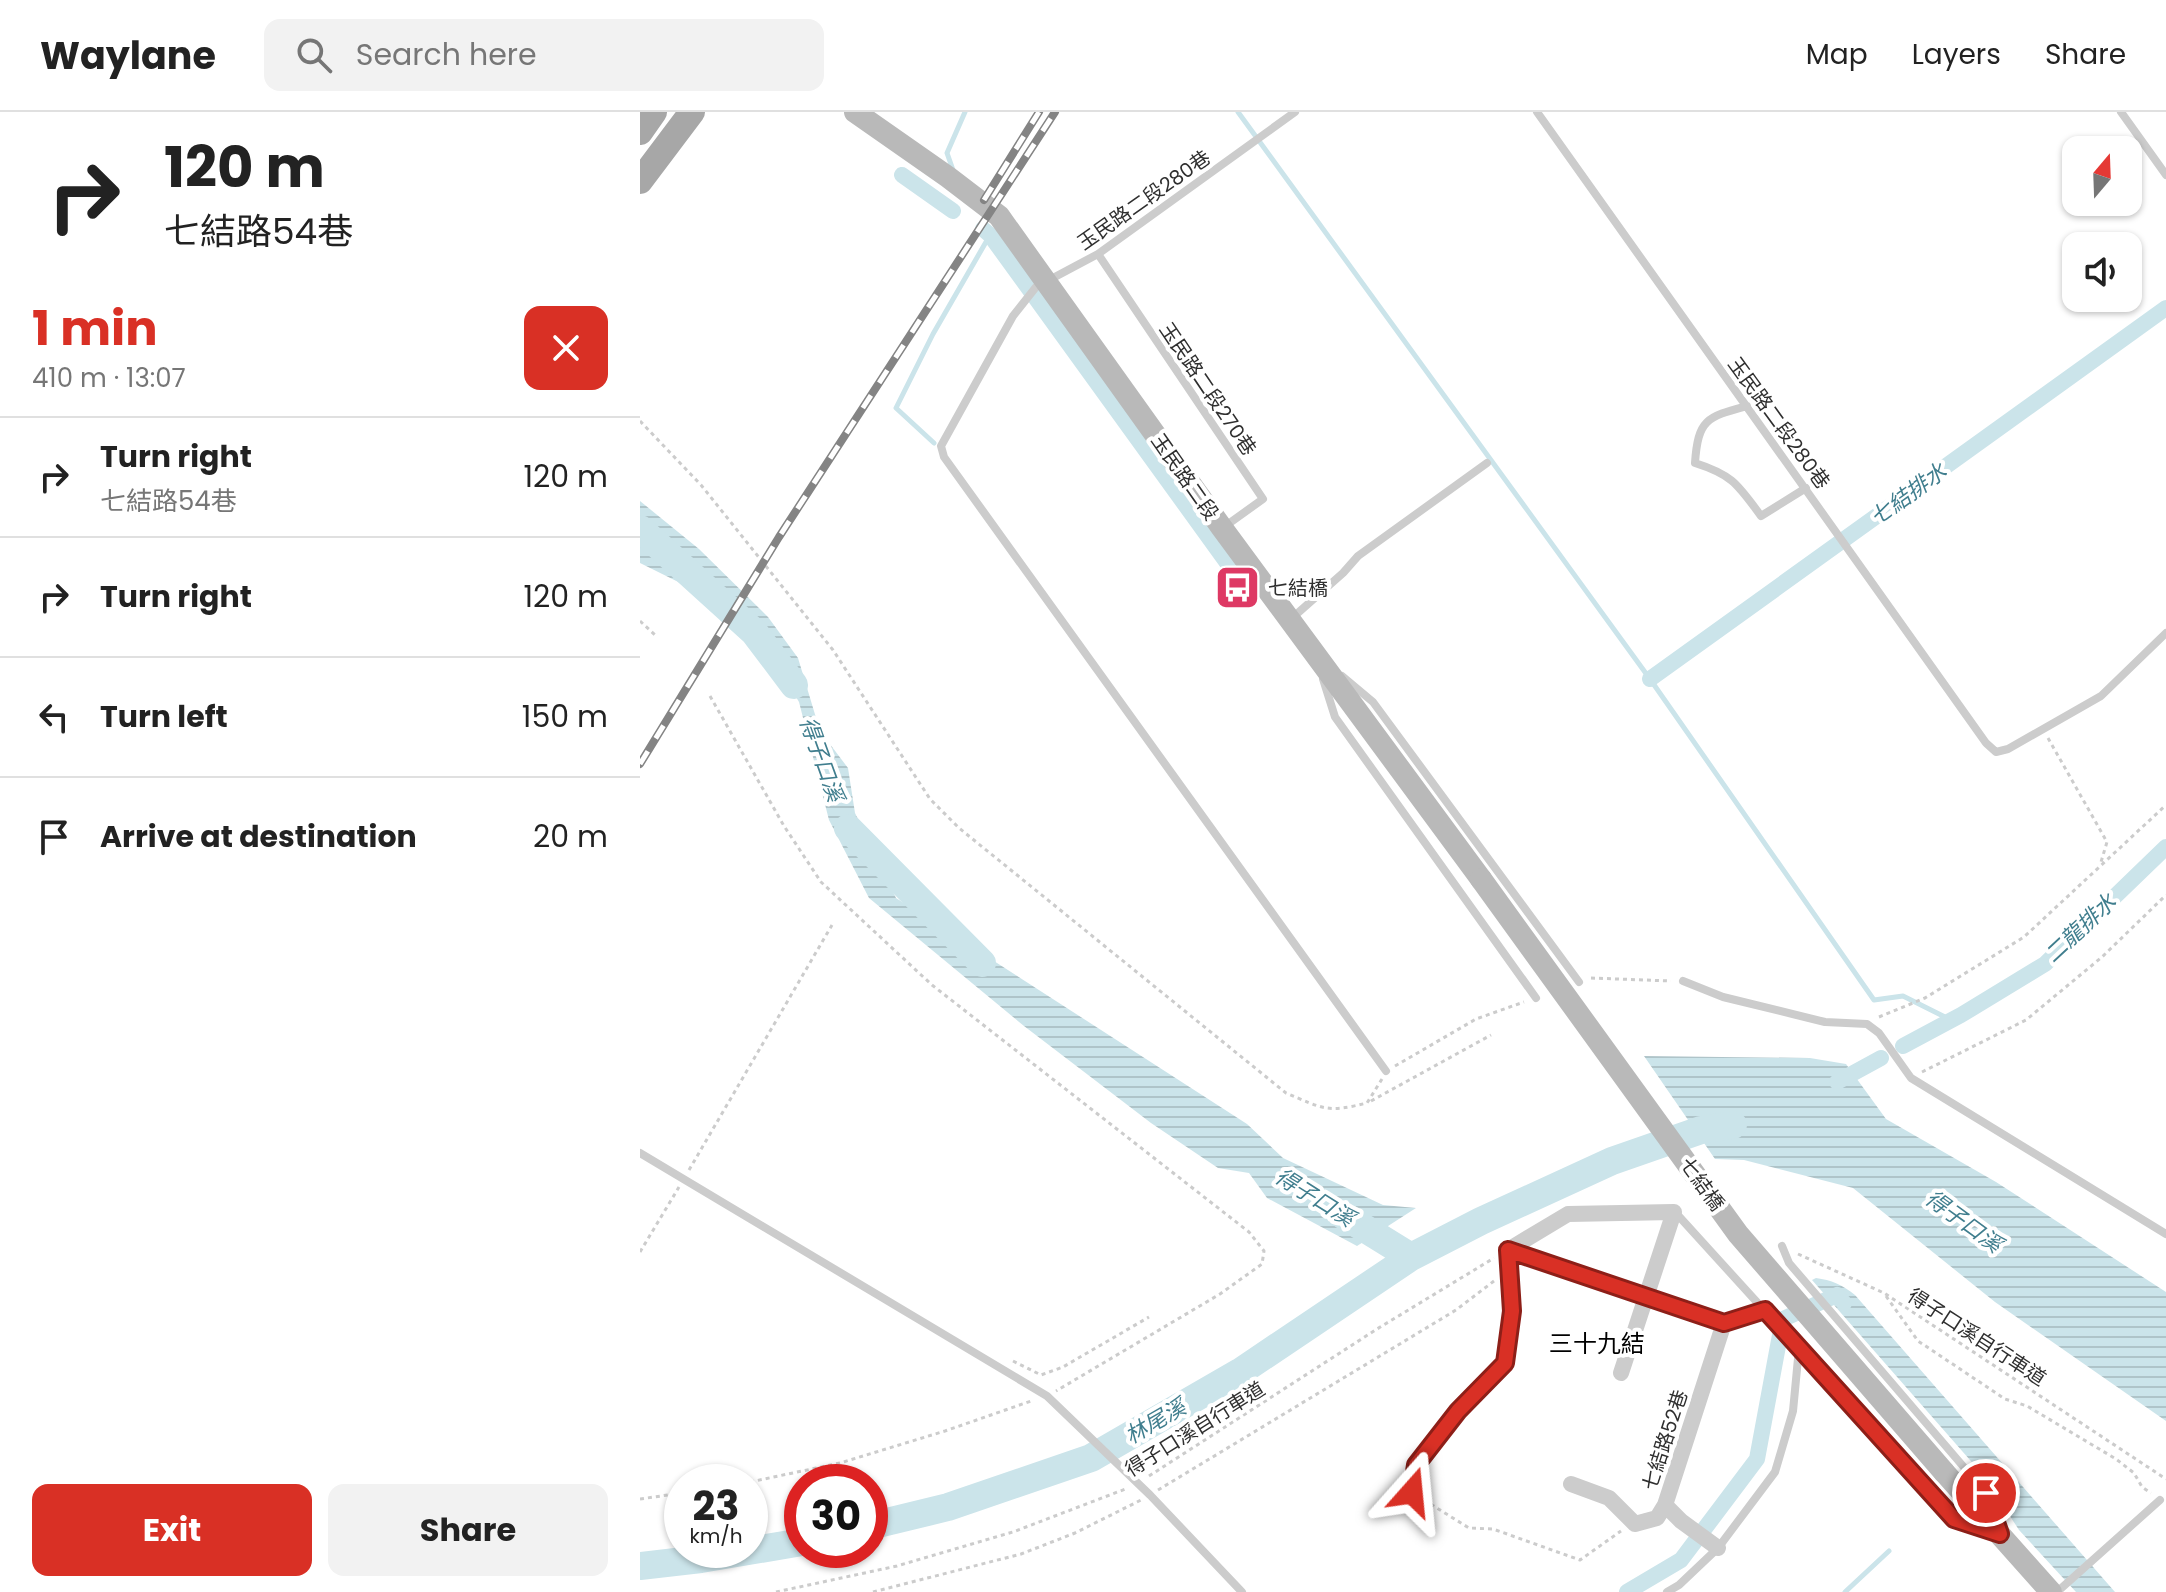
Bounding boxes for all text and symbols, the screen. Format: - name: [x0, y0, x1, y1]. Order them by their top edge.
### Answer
- search box: [264, 19, 824, 91]
- text: Waylane: [40, 29, 216, 82]
- icon: search: [292, 33, 336, 77]
- text: Search here: [356, 33, 537, 76]
- text: Map: [1806, 35, 1868, 74]
- text: Layers: [1912, 35, 2001, 74]
- text: Share: [2045, 35, 2126, 74]
- text: 120 m: [164, 128, 325, 207]
- north arrow: [2062, 136, 2142, 216]
- map controls: [2062, 136, 2142, 312]
- icon: right: [32, 144, 136, 248]
- street label: 玉民路二段280巷: [1072, 144, 1216, 256]
- text: 七結路54巷: [164, 206, 353, 257]
- button: sound: [2062, 232, 2142, 312]
- text: 1 min: [32, 295, 158, 362]
- button: close: [524, 306, 608, 390]
- street label: 玉民路二段270巷: [1153, 317, 1263, 461]
- street label: 玉民路二段280巷: [1722, 351, 1836, 495]
- text: 410 m · 13:07: [32, 360, 186, 396]
- street label: 玉民路二段: [1145, 428, 1225, 526]
- text: Turn right: [100, 435, 252, 478]
- icon: right: [32, 455, 76, 499]
- text: 120 m: [523, 455, 608, 498]
- water label: 七結排水: [1864, 455, 1954, 533]
- text: 七結路54巷: [100, 483, 237, 519]
- bus stop icon: 七結橋: [1213, 564, 1261, 612]
- place label: 七結橋: [1268, 574, 1328, 602]
- icon: right: [32, 575, 76, 619]
- text: Turn right: [100, 575, 252, 618]
- text: 120 m: [523, 575, 608, 618]
- icon: left: [32, 695, 76, 739]
- text: Turn left: [100, 695, 228, 738]
- text: 150 m: [522, 695, 608, 738]
- water label: 得子口溪: [792, 713, 852, 809]
- icon: arrive: [32, 815, 76, 859]
- text: Arrive at destination: [100, 815, 417, 858]
- text: 20 m: [533, 815, 608, 858]
- water label: 二龍排水: [2038, 886, 2124, 970]
- street label: 七結橋: [1673, 1152, 1731, 1216]
- water label: 得子口溪: [1269, 1161, 1363, 1235]
- water label: 得子口溪: [1919, 1183, 2011, 1262]
- street label: 得子口溪自行車道: [1902, 1282, 2052, 1392]
- district label: 三十九結: [1549, 1327, 1645, 1360]
- street label: 得子口溪自行車道: [1120, 1375, 1270, 1483]
- street label: 七結路52巷: [1636, 1386, 1694, 1494]
- water label: 林尾溪: [1119, 1390, 1194, 1451]
- position arrow: [1370, 1450, 1454, 1534]
- pin: [1952, 1459, 2020, 1527]
- speed limit sign: 30: [784, 1464, 888, 1568]
- icon: arrive: [1964, 1471, 2008, 1515]
- text: 23: [692, 1478, 740, 1534]
- button: Exit: [32, 1484, 312, 1576]
- button: Share: [328, 1484, 608, 1576]
- text: km/h: [689, 1522, 743, 1550]

